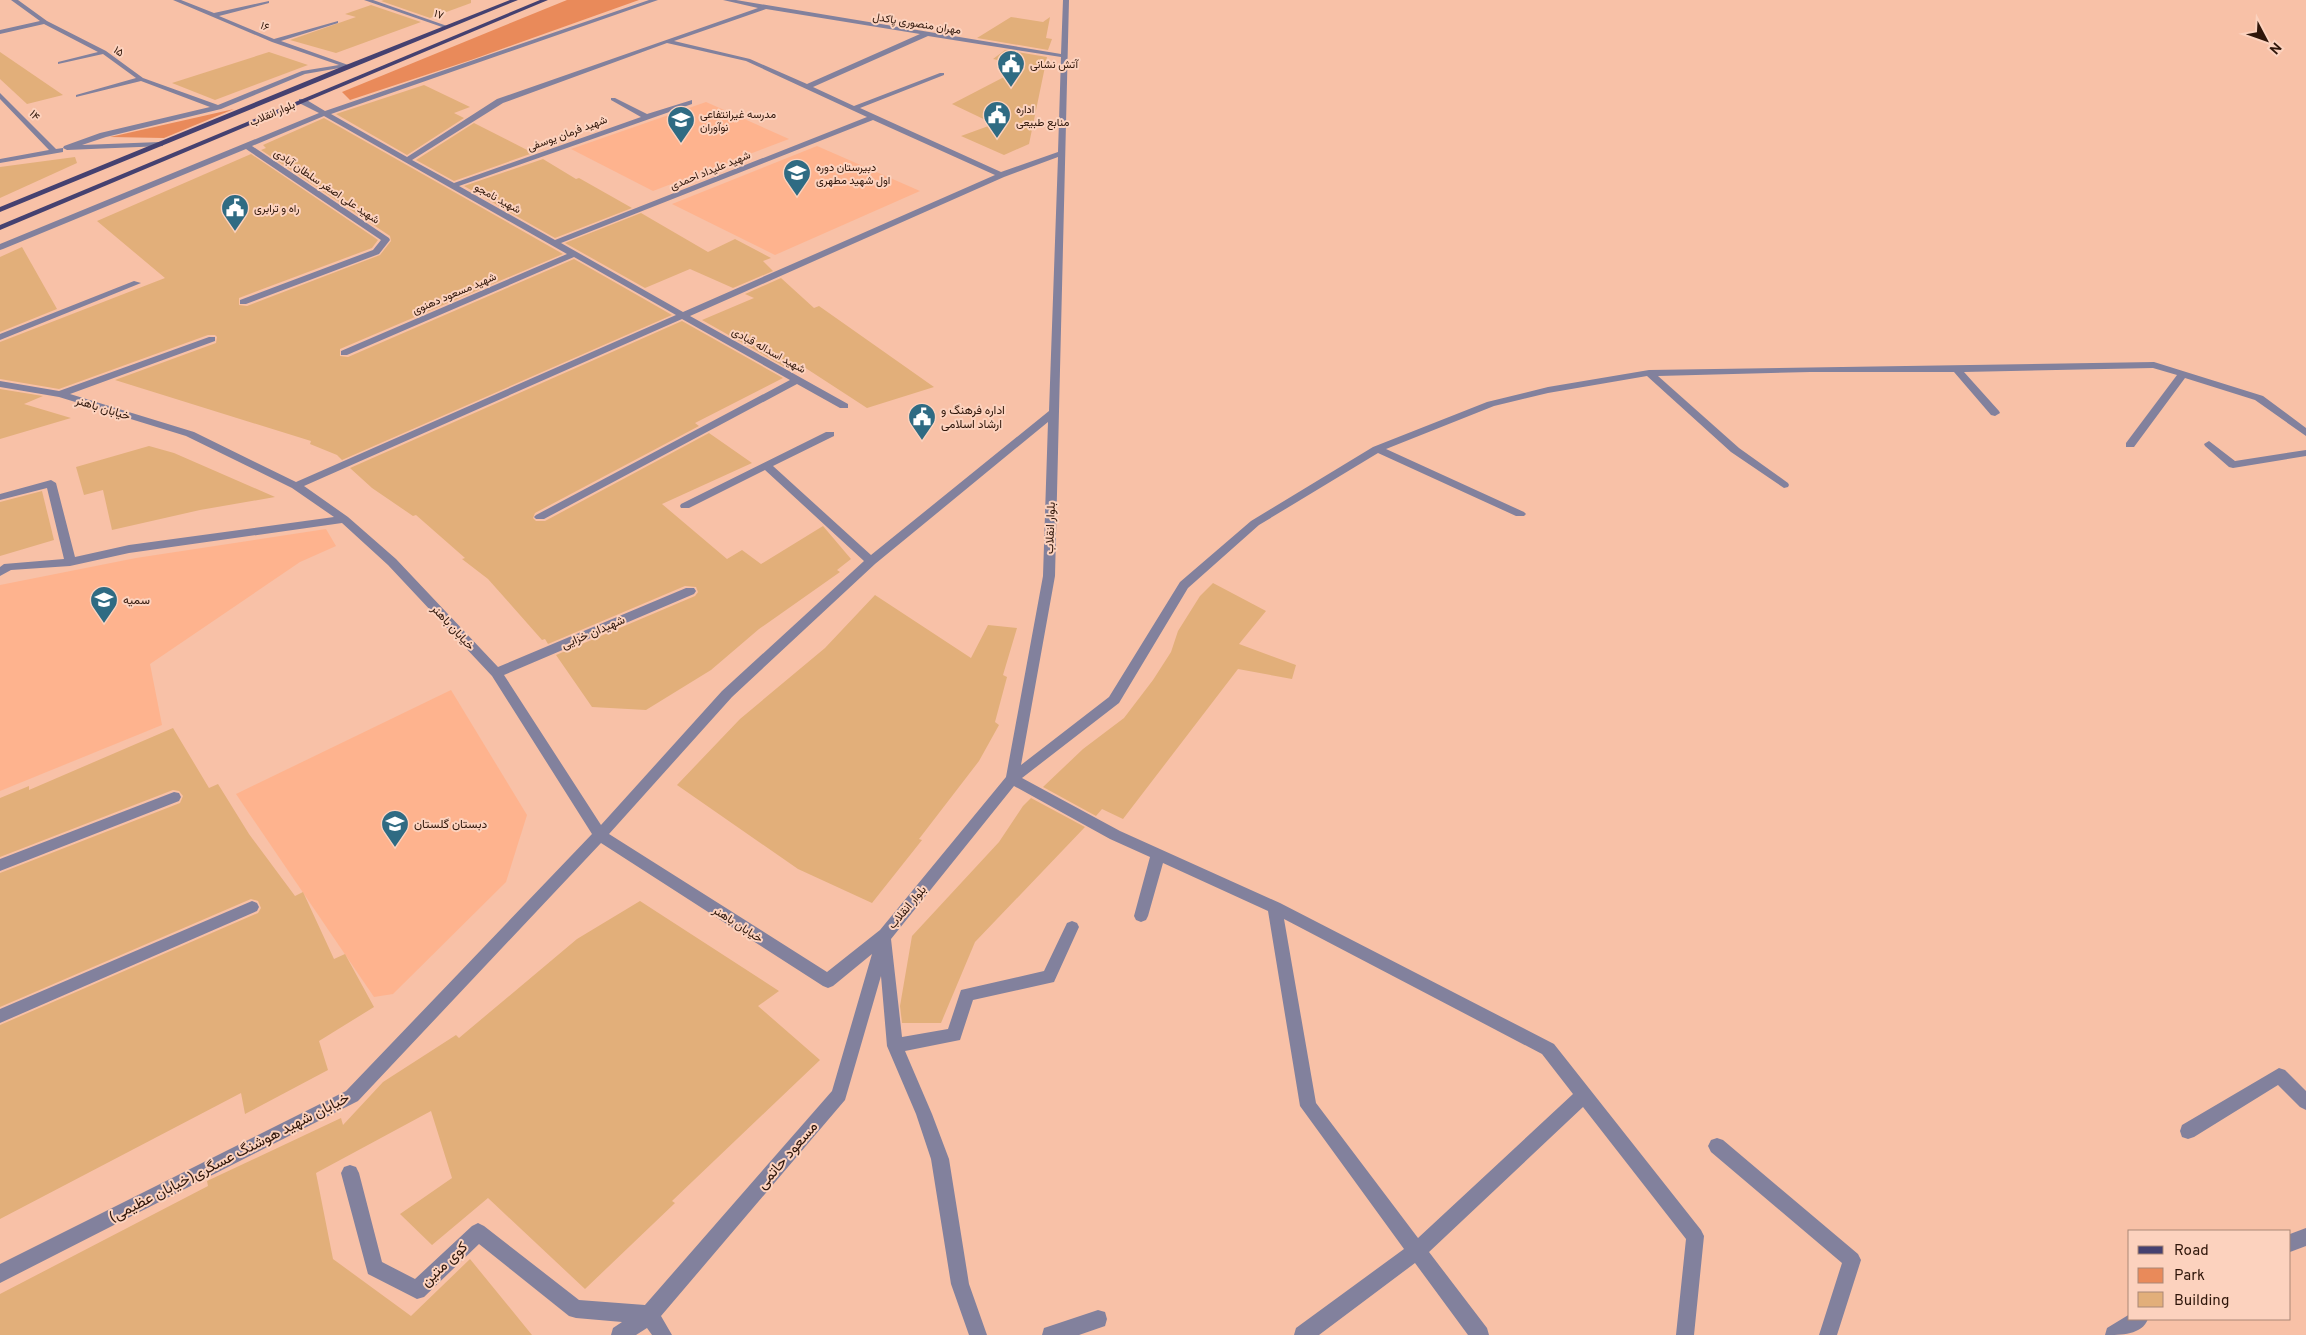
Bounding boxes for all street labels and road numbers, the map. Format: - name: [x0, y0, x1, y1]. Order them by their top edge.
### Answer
- street label: ۱۷: [432, 7, 446, 23]
- street label: مهران منصوری پاکدل: [872, 10, 962, 38]
- street label: ۱۶: [258, 19, 271, 35]
- street label: ۱۵: [110, 43, 126, 60]
- street label: بلوار انقلاب: [248, 98, 297, 130]
- street label: ۱۴: [26, 107, 43, 124]
- street label: شهید فرمان یوسفی: [525, 113, 609, 155]
- street label: شهید علی اصغر سلطان آبادی: [271, 146, 382, 228]
- street label: شهید علیداد احمدی: [668, 148, 753, 194]
- street label: شهید نامجو: [472, 180, 523, 217]
- street label: شهید مسعود دهنوی: [410, 270, 499, 318]
- street label: شهید اسداله قبادی: [729, 325, 808, 377]
- street label: خیابان باهنر: [72, 393, 132, 425]
- street label: بلوار انقلاب: [1042, 502, 1060, 554]
- street label: خیابان باهنر: [426, 601, 478, 654]
- street label: شهیدان خزایی: [559, 612, 628, 654]
- street label: بلوار انقلاب: [885, 882, 931, 933]
- street label: خیابان باهنر: [708, 902, 766, 947]
- street label: خیابان شهید هوشنگ عسگری(خیابان عظیمی): [106, 1089, 353, 1228]
- street label: مسعود حاتمی: [753, 1118, 823, 1194]
- street label: کوی متین: [417, 1238, 473, 1292]

